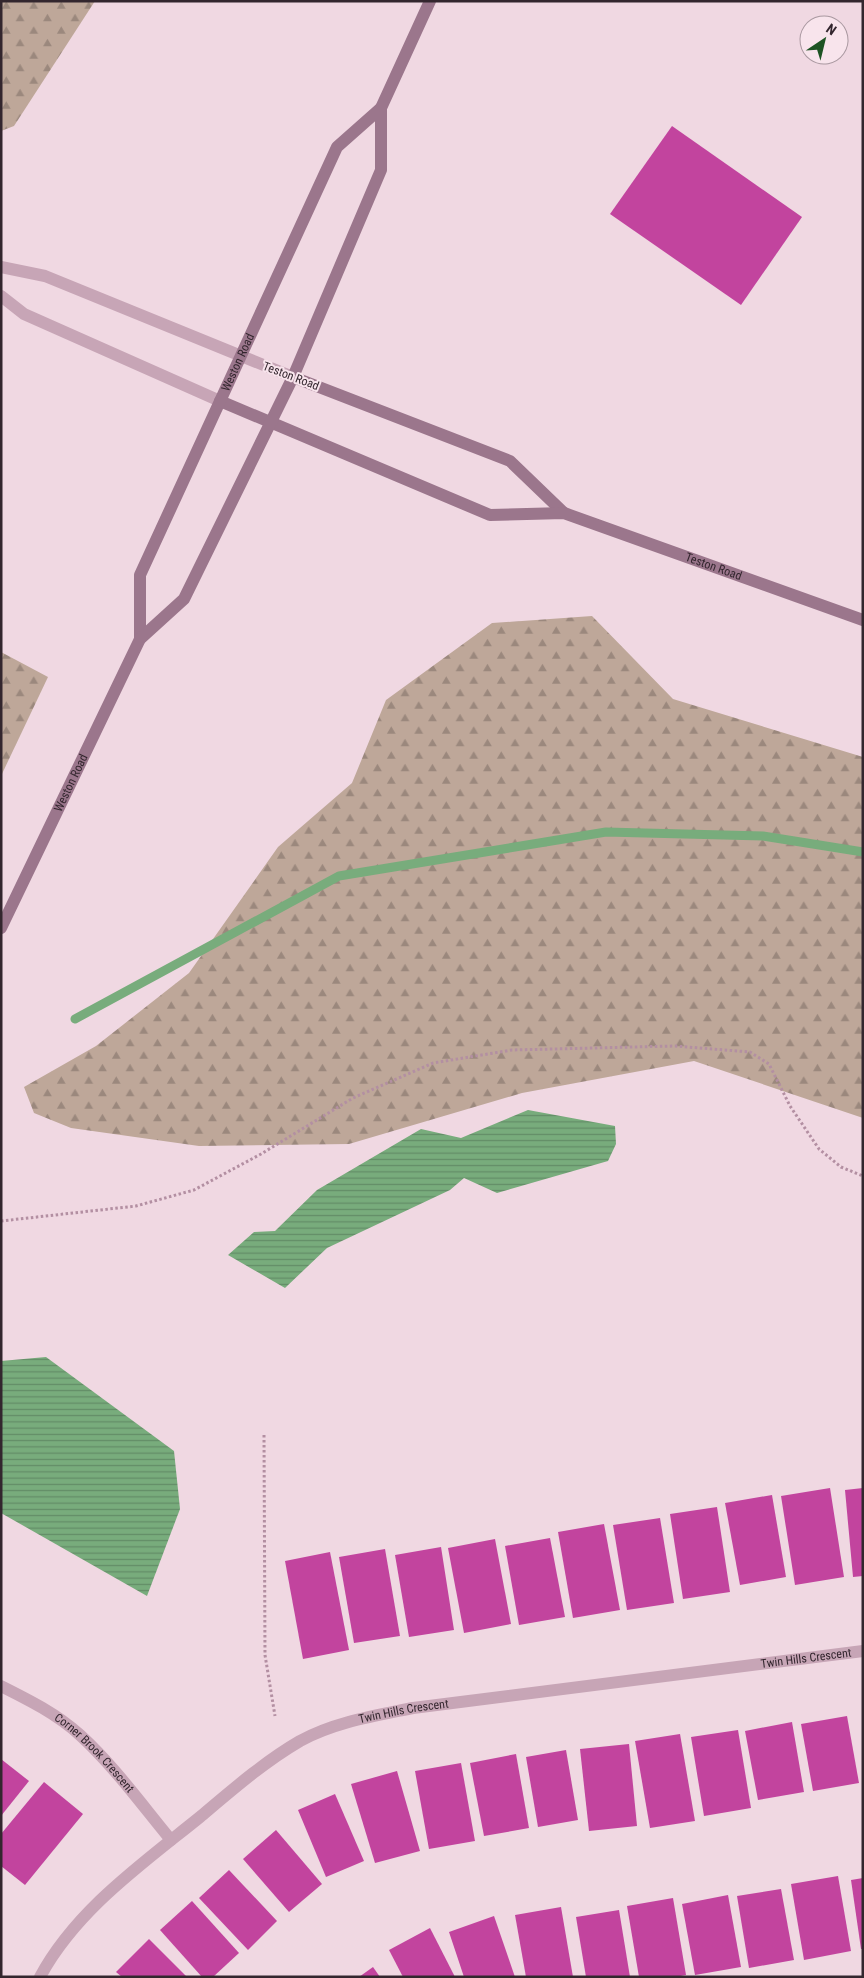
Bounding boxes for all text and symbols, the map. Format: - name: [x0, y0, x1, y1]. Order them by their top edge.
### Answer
- north arrow: [799, 15, 849, 65]
- text: N: [823, 20, 840, 38]
- street label: Weston Road: [218, 331, 257, 394]
- street label: Teston Road: [261, 359, 321, 393]
- street label: Teston Road: [683, 550, 744, 583]
- street label: Weston Road: [51, 752, 91, 814]
- street label: Twin Hills Crescent: [760, 1645, 853, 1671]
- street label: Twin Hills Crescent: [357, 1697, 450, 1726]
- street label: Corner Brook Crescent: [52, 1710, 137, 1796]

